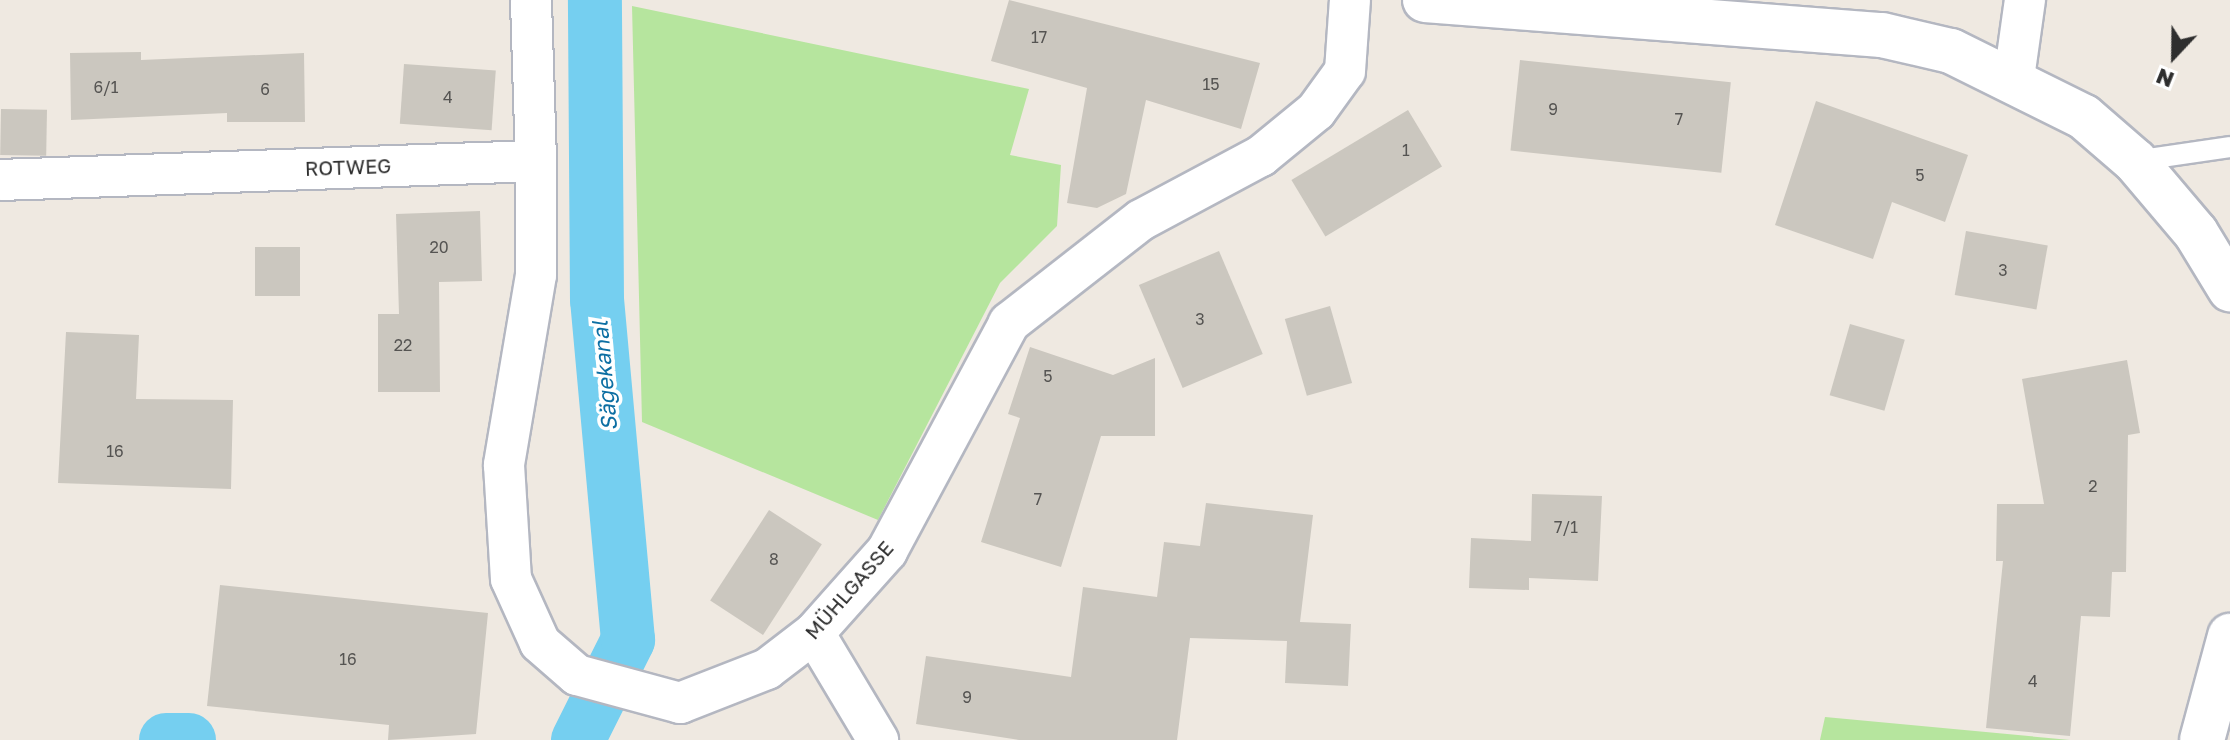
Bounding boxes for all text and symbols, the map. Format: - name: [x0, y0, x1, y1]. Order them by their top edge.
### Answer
- north arrow: [2134, 16, 2214, 96]
- house number: 17: [1031, 27, 1047, 47]
- text: N: [2152, 63, 2178, 94]
- house number: 15: [1202, 74, 1220, 94]
- house number: 6/1: [93, 77, 119, 97]
- house number: 6: [260, 79, 270, 99]
- house number: 4: [443, 87, 453, 107]
- house number: 9: [1548, 99, 1558, 119]
- house number: 7: [1675, 109, 1683, 129]
- house number: 1: [1402, 140, 1410, 160]
- street label: ROTWEG: [304, 153, 392, 181]
- house number: 5: [1915, 165, 1925, 185]
- house number: 20: [429, 237, 449, 257]
- house number: 3: [1998, 260, 2008, 280]
- house number: 3: [1195, 309, 1205, 329]
- water label: Sägekanal: [586, 320, 622, 432]
- house number: 22: [394, 335, 412, 355]
- house number: 5: [1043, 366, 1053, 386]
- house number: 16: [106, 441, 124, 461]
- house number: 2: [2088, 476, 2098, 496]
- house number: 7: [1034, 489, 1042, 509]
- house number: 7/1: [1554, 517, 1578, 537]
- street label: MÜHLGASSE: [800, 536, 898, 644]
- house number: 8: [769, 549, 779, 569]
- house number: 16: [339, 649, 357, 669]
- house number: 4: [2028, 671, 2038, 691]
- house number: 9: [962, 687, 972, 707]

